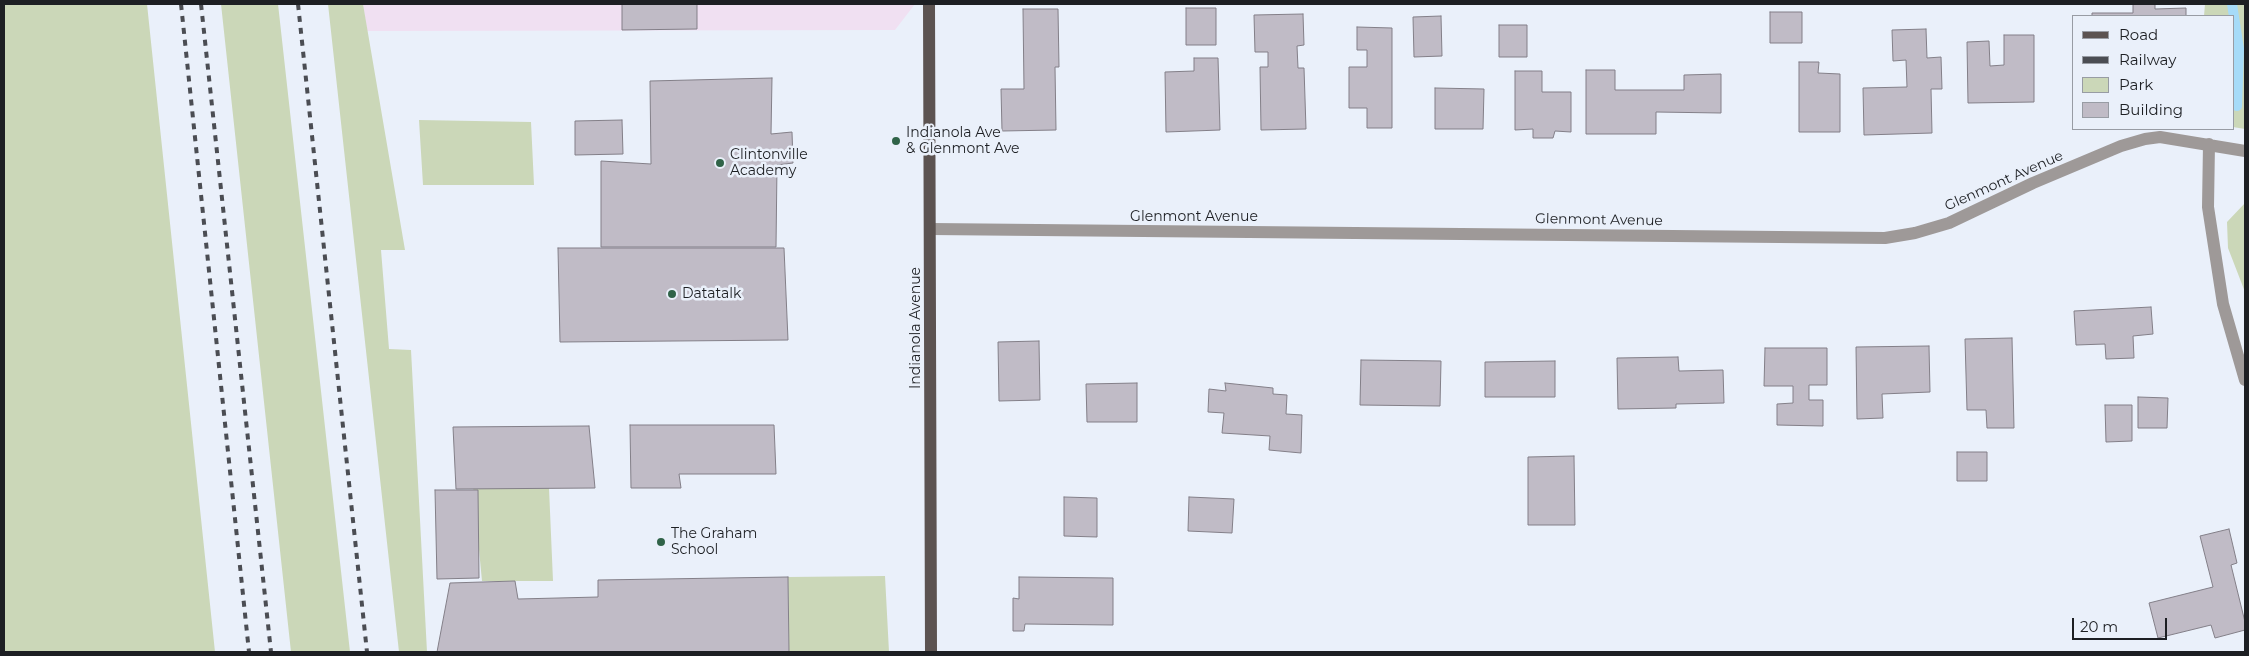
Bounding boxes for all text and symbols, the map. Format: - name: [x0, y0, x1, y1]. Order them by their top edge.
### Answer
- legend: [2072, 15, 2234, 130]
- text: Road: [2119, 25, 2158, 44]
- text: Railway: [2119, 50, 2176, 69]
- text: Park: [2119, 75, 2153, 94]
- text: Building: [2119, 100, 2183, 119]
- place label: Indianola Ave & Glenmont Ave: [906, 125, 1019, 158]
- marker: Indianola Ave & Glenmont Ave: [890, 135, 902, 147]
- place label: Clintonville Academy: [730, 147, 808, 180]
- street label: Glenmont Avenue: [1942, 147, 2066, 215]
- marker: Clintonville Academy: [714, 157, 726, 169]
- street label: Glenmont Avenue: [1130, 209, 1258, 225]
- street label: Glenmont Avenue: [1535, 210, 1663, 230]
- street label: Indianola Avenue: [908, 267, 924, 389]
- place label: Datatalk: [682, 286, 741, 302]
- marker: Datatalk: [666, 288, 678, 300]
- place label: The Graham School: [671, 526, 757, 558]
- marker: The Graham School: [655, 536, 667, 548]
- scale bar: [2074, 608, 2169, 640]
- text: 20 m: [2080, 617, 2118, 636]

